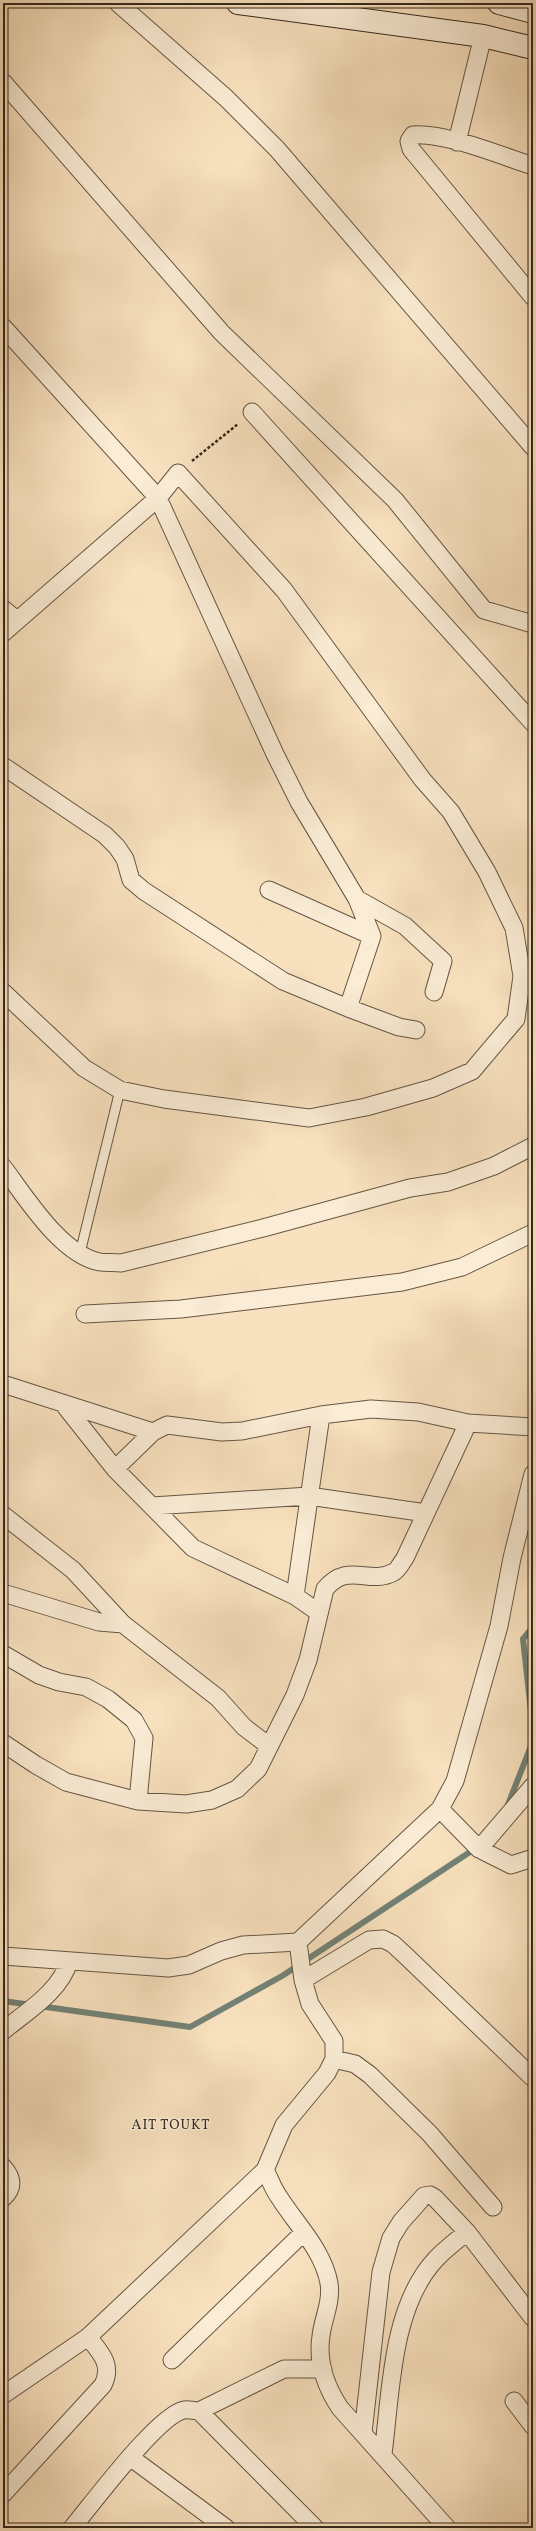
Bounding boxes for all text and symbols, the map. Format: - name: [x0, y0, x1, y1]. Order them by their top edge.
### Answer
- district label: AIT TOUKT: [132, 2116, 210, 2135]

